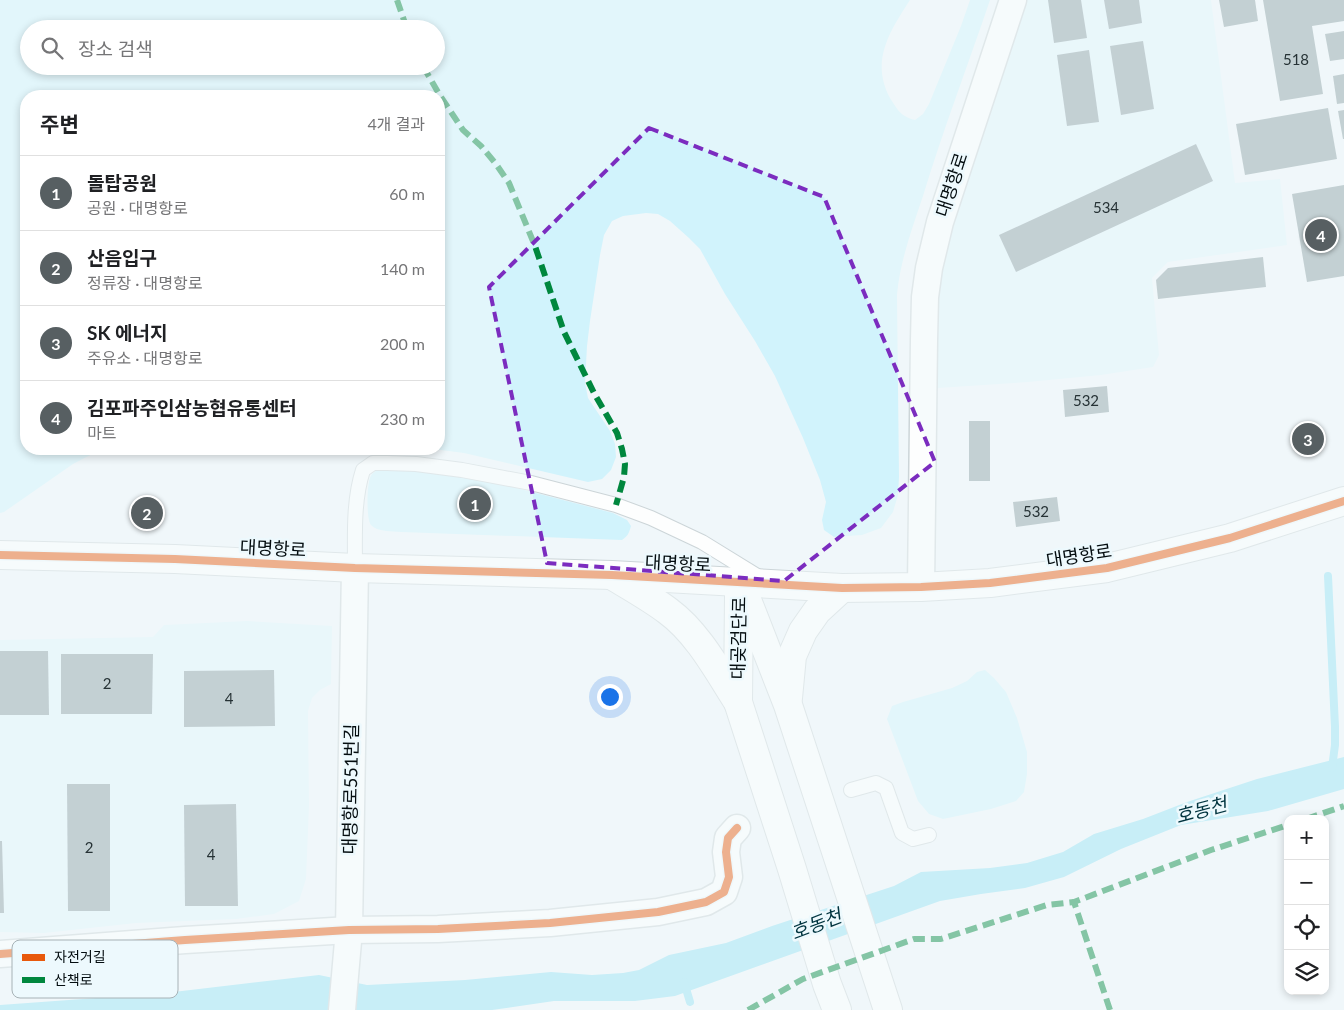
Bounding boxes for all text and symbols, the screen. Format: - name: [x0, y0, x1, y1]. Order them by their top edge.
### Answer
- search box: [20, 20, 445, 75]
- icon: search: [38, 34, 66, 62]
- text: 장소 검색: [78, 37, 153, 60]
- house number: 518: [1283, 50, 1309, 68]
- text: 주변: [40, 111, 79, 136]
- text: 4개 결과: [367, 114, 425, 133]
- street label: 대명항로: [930, 150, 972, 220]
- text: 돌탑공원: [87, 171, 157, 194]
- text: 1: [51, 184, 61, 203]
- text: 60 m: [389, 184, 425, 203]
- text: 공원 · 대명항로: [87, 198, 188, 217]
- house number: 534: [1093, 198, 1119, 216]
- pin: 4: [1305, 216, 1337, 254]
- text: 산음입구: [87, 246, 157, 269]
- text: 2: [51, 259, 61, 278]
- text: 140 m: [380, 259, 425, 278]
- text: 정류장 · 대명항로: [87, 273, 202, 292]
- text: SK 에너지: [87, 321, 168, 344]
- text: 3: [51, 334, 61, 353]
- text: 200 m: [380, 334, 425, 353]
- text: 주유소 · 대명항로: [87, 348, 202, 367]
- house number: 532: [1073, 391, 1099, 409]
- text: 김포파주인삼농협유통센터: [87, 396, 297, 419]
- text: 4: [51, 409, 61, 428]
- text: 230 m: [380, 409, 425, 428]
- pin: 3: [1292, 420, 1324, 458]
- text: 마트: [87, 423, 116, 442]
- pin: 1: [459, 485, 491, 523]
- pin: 2: [131, 494, 163, 532]
- house number: 532: [1023, 502, 1049, 520]
- street label: 대명항로: [239, 535, 307, 561]
- street label: 대명항로: [1044, 539, 1113, 571]
- street label: 대명항로: [644, 550, 712, 576]
- street label: 대곶검단로: [726, 596, 750, 680]
- house number: 2: [103, 674, 111, 692]
- your location: [597, 684, 623, 710]
- house number: 4: [225, 689, 234, 707]
- street label: 대명항로551번길: [338, 723, 362, 855]
- water label: 호동천: [1173, 791, 1231, 827]
- map controls: [1284, 815, 1329, 995]
- button: +: [1284, 815, 1329, 860]
- house number: 2: [85, 838, 93, 856]
- house number: 4: [207, 845, 216, 863]
- button: −: [1284, 860, 1329, 905]
- water label: 호동천: [787, 903, 846, 944]
- button: locate: [1284, 905, 1329, 950]
- legend: [12, 940, 178, 998]
- text: 자전거길: [54, 948, 106, 965]
- button: layers: [1284, 950, 1329, 995]
- text: 산책로: [54, 971, 93, 988]

